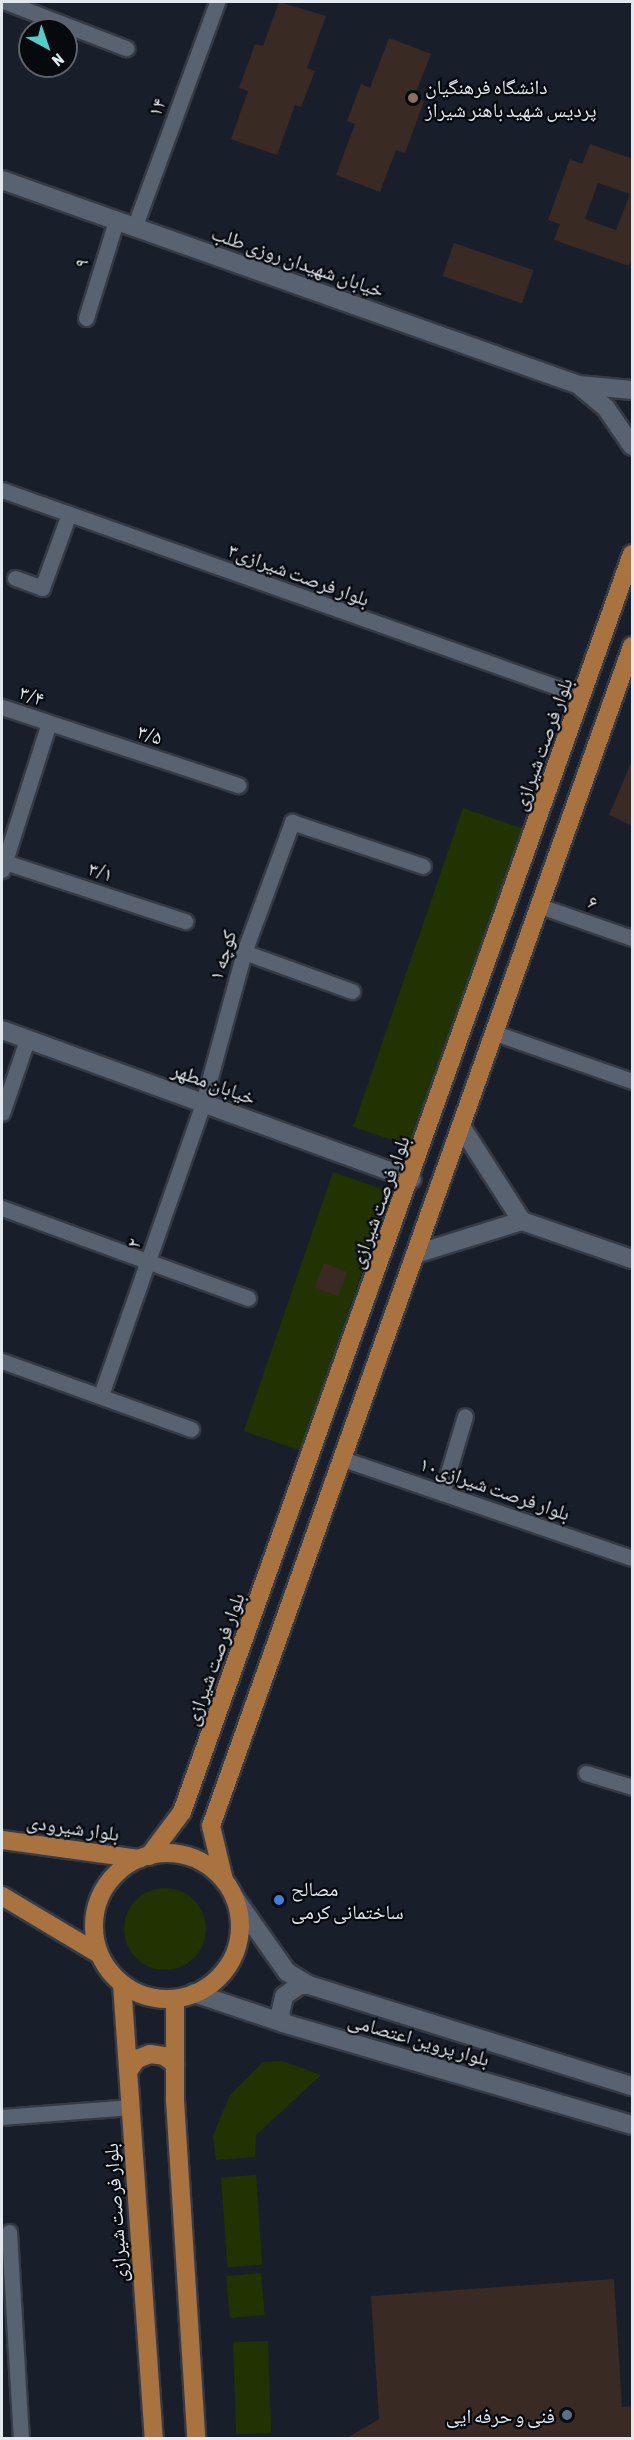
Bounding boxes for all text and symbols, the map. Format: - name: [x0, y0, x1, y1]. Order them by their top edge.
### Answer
- north arrow: [18, 18, 78, 78]
- text: N: [49, 50, 68, 70]
- place label: دانشگاه فرهنگیان پردیس شهید باهنر شیراز: [425, 74, 597, 121]
- marker: دانشگاه فرهنگیان پردیس شهید باهنر شیراز: [406, 91, 420, 105]
- street label: ۱۴: [142, 94, 170, 120]
- street label: خیابان شهیدان روزی طلب: [209, 220, 387, 302]
- street label: ۹: [68, 255, 94, 271]
- street label: ۳بلوار فرصت شیرازی: [225, 537, 373, 611]
- street label: بلوار فرصت شیرازی: [507, 674, 577, 814]
- street label: ۳/۴: [16, 680, 48, 710]
- street label: ۳/۵: [135, 719, 165, 749]
- street label: ۳/۱: [86, 856, 116, 886]
- street label: ۶: [585, 889, 601, 915]
- street label: کوچه ۱: [203, 927, 241, 983]
- street label: خیابان مطهر: [169, 1057, 259, 1109]
- street label: بلوار فرصت شیرازی: [344, 1132, 414, 1272]
- street label: ۲: [120, 1235, 146, 1251]
- street label: بلوار فرصت شیرازی۱۰: [417, 1451, 573, 1525]
- street label: بلوار فرصت شیرازی: [179, 1589, 249, 1729]
- street label: بلوار شیرودی: [25, 1809, 121, 1845]
- place label: مصالح ساختمانی کرمی: [291, 1876, 404, 1923]
- marker: مصالح ساختمانی کرمی: [272, 1893, 286, 1907]
- street label: بلوار پروین اعتصامی: [345, 2007, 493, 2071]
- street label: بلوار فرصت شیرازی: [98, 2143, 132, 2283]
- place label: فنی و حرفه ایی: [446, 2403, 555, 2427]
- marker: فنی و حرفه ایی: [560, 2408, 574, 2422]

